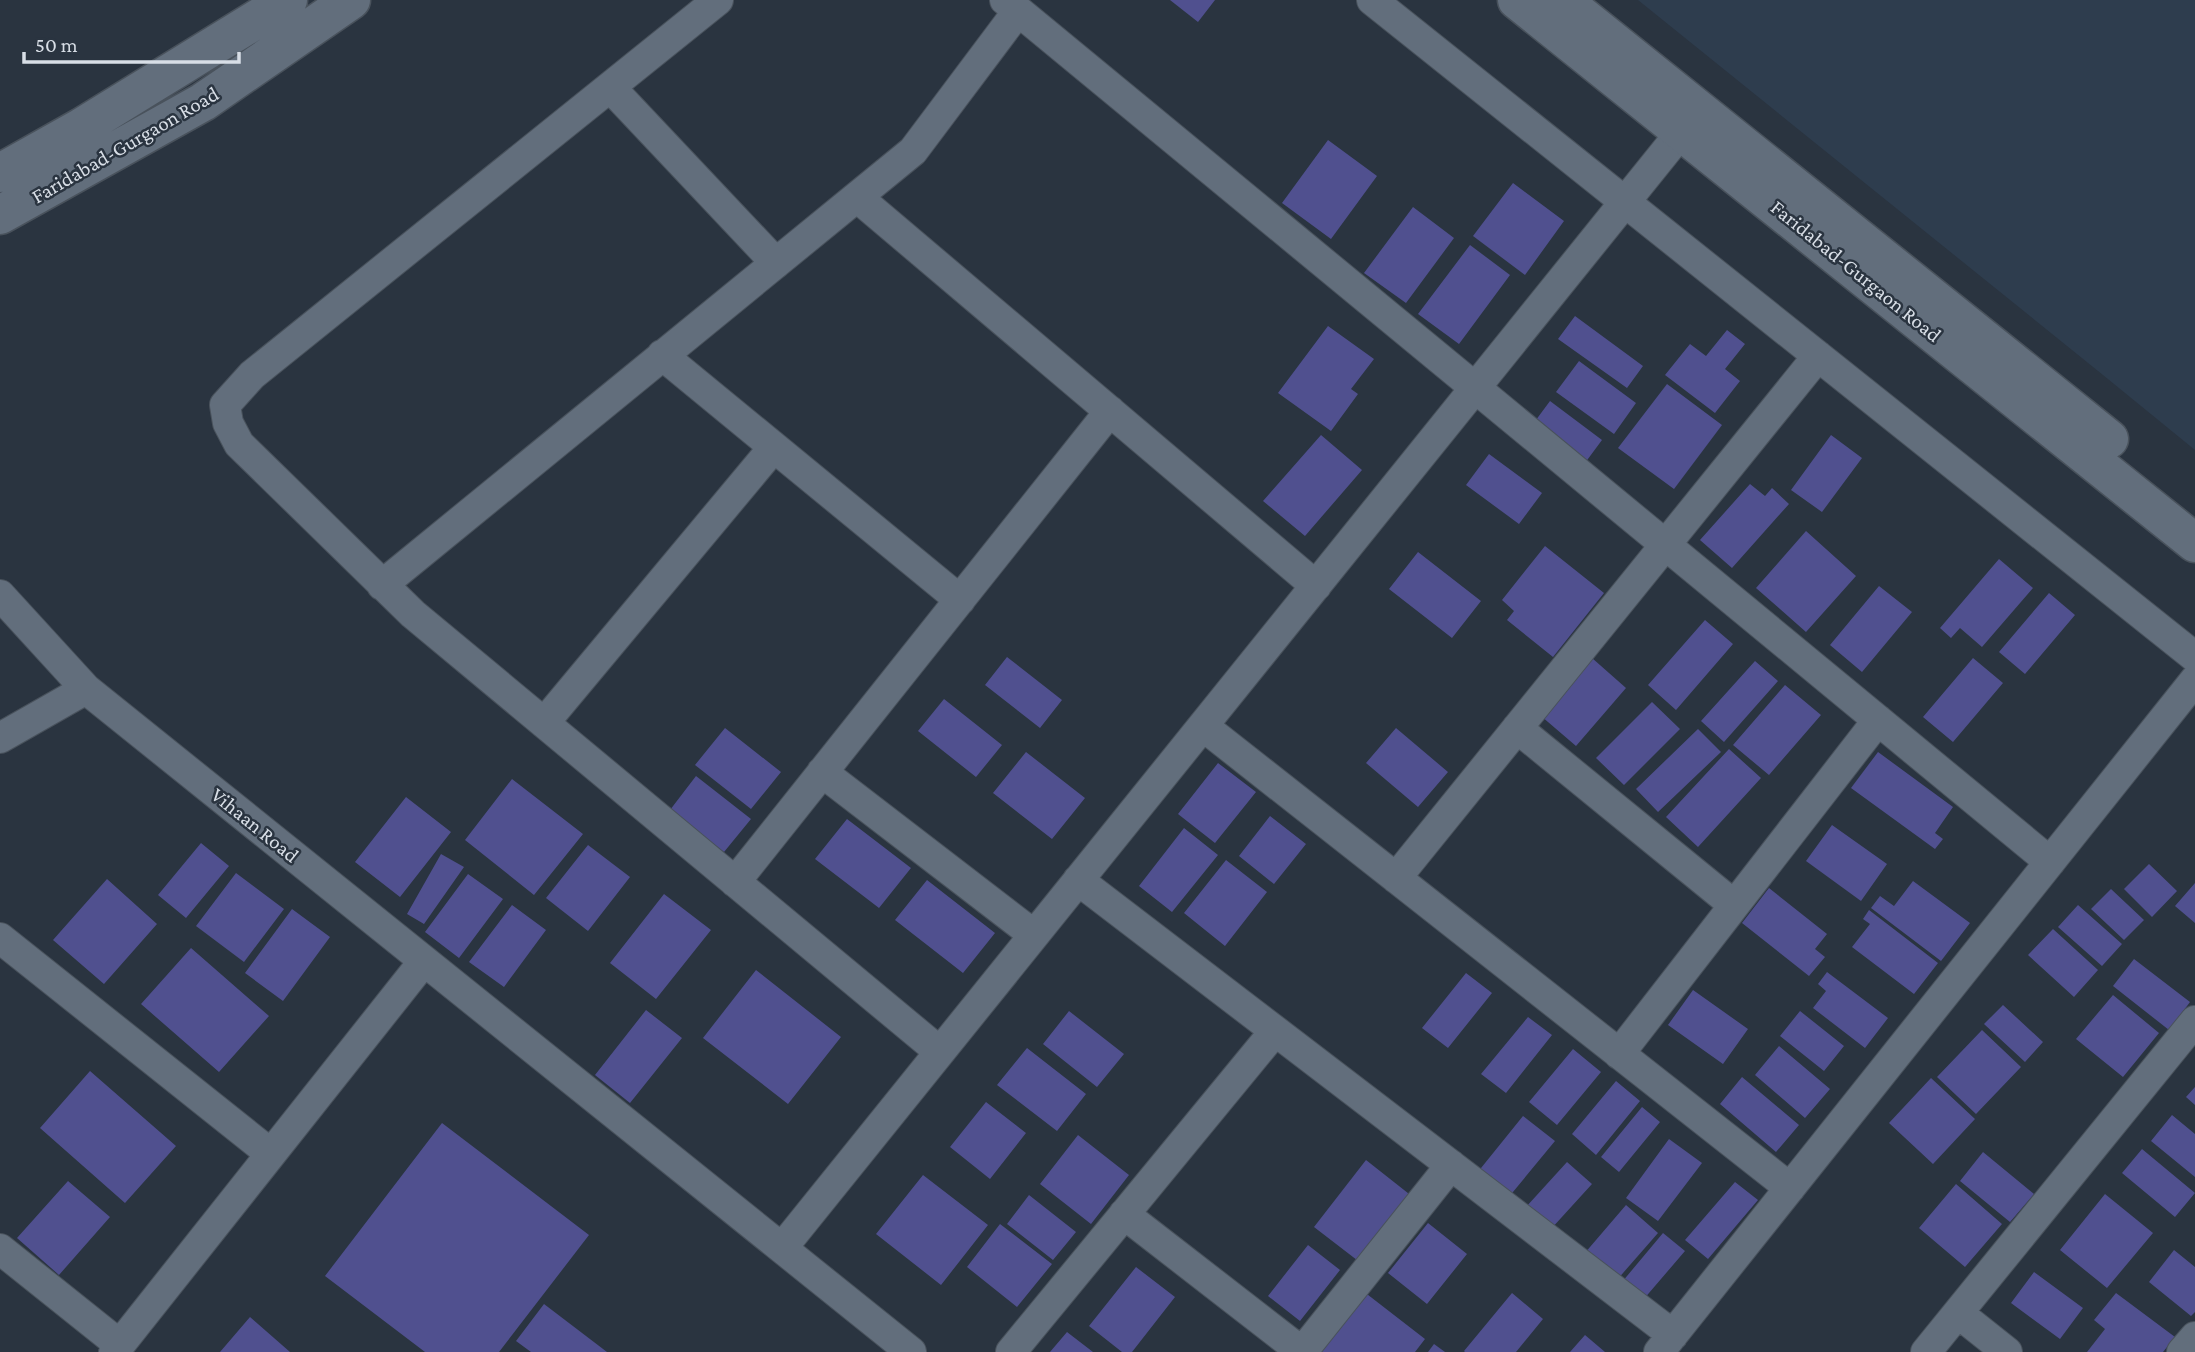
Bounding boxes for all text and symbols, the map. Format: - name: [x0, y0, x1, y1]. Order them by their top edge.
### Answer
- scale bar: [24, 21, 240, 65]
- text: 50 m: [35, 33, 78, 57]
- street label: Faridabad-Gurgaon Road: [27, 82, 223, 208]
- street label: Faridabad-Gurgaon Road: [1766, 195, 1946, 347]
- street label: Vihaan Road: [206, 782, 304, 868]

